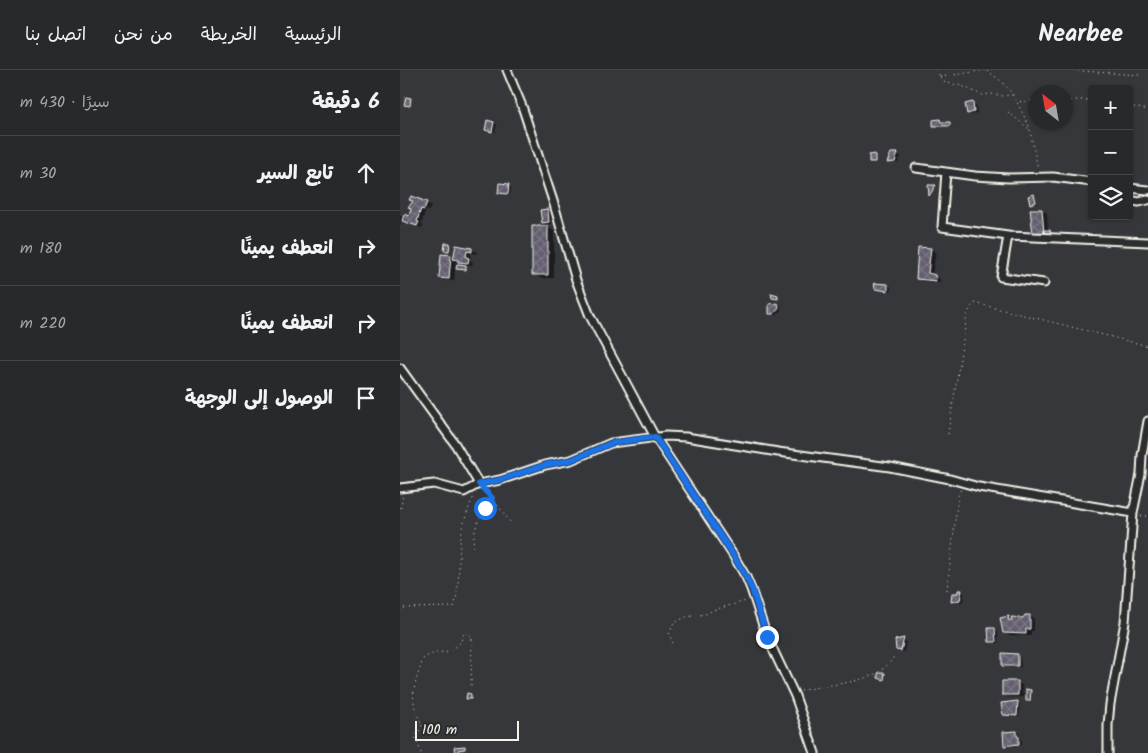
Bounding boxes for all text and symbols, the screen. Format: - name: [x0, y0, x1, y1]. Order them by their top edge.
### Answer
- text: Nearbee: [1038, 15, 1123, 54]
- text: اتصل بنا: [25, 21, 86, 50]
- text: من نحن: [114, 21, 173, 50]
- text: الخريطة: [201, 21, 257, 50]
- text: الرئيسية: [285, 21, 341, 50]
- north arrow: [1028, 85, 1073, 130]
- map controls: [1088, 85, 1133, 220]
- button: +: [1088, 85, 1133, 130]
- text: 6 دقيقة: [312, 86, 380, 119]
- text: سيرًا · 430 m: [20, 90, 110, 115]
- button: −: [1088, 130, 1133, 175]
- text: تابع السير: [258, 159, 333, 189]
- icon: ahead: [352, 159, 380, 187]
- text: 30 m: [20, 161, 56, 186]
- button: layers: [1088, 175, 1133, 220]
- text: انعطف يمينًا: [241, 234, 333, 264]
- icon: right: [352, 234, 380, 262]
- text: 180 m: [20, 236, 62, 261]
- text: انعطف يمينًا: [241, 309, 333, 339]
- icon: right: [352, 309, 380, 337]
- text: 220 m: [20, 311, 66, 336]
- text: الوصول إلى الوجهة: [185, 384, 333, 414]
- icon: arrive: [352, 384, 380, 412]
- route start: [474, 497, 497, 520]
- route end: [756, 626, 779, 649]
- scale bar: [415, 718, 519, 741]
- text: 100 m: [422, 719, 457, 741]

